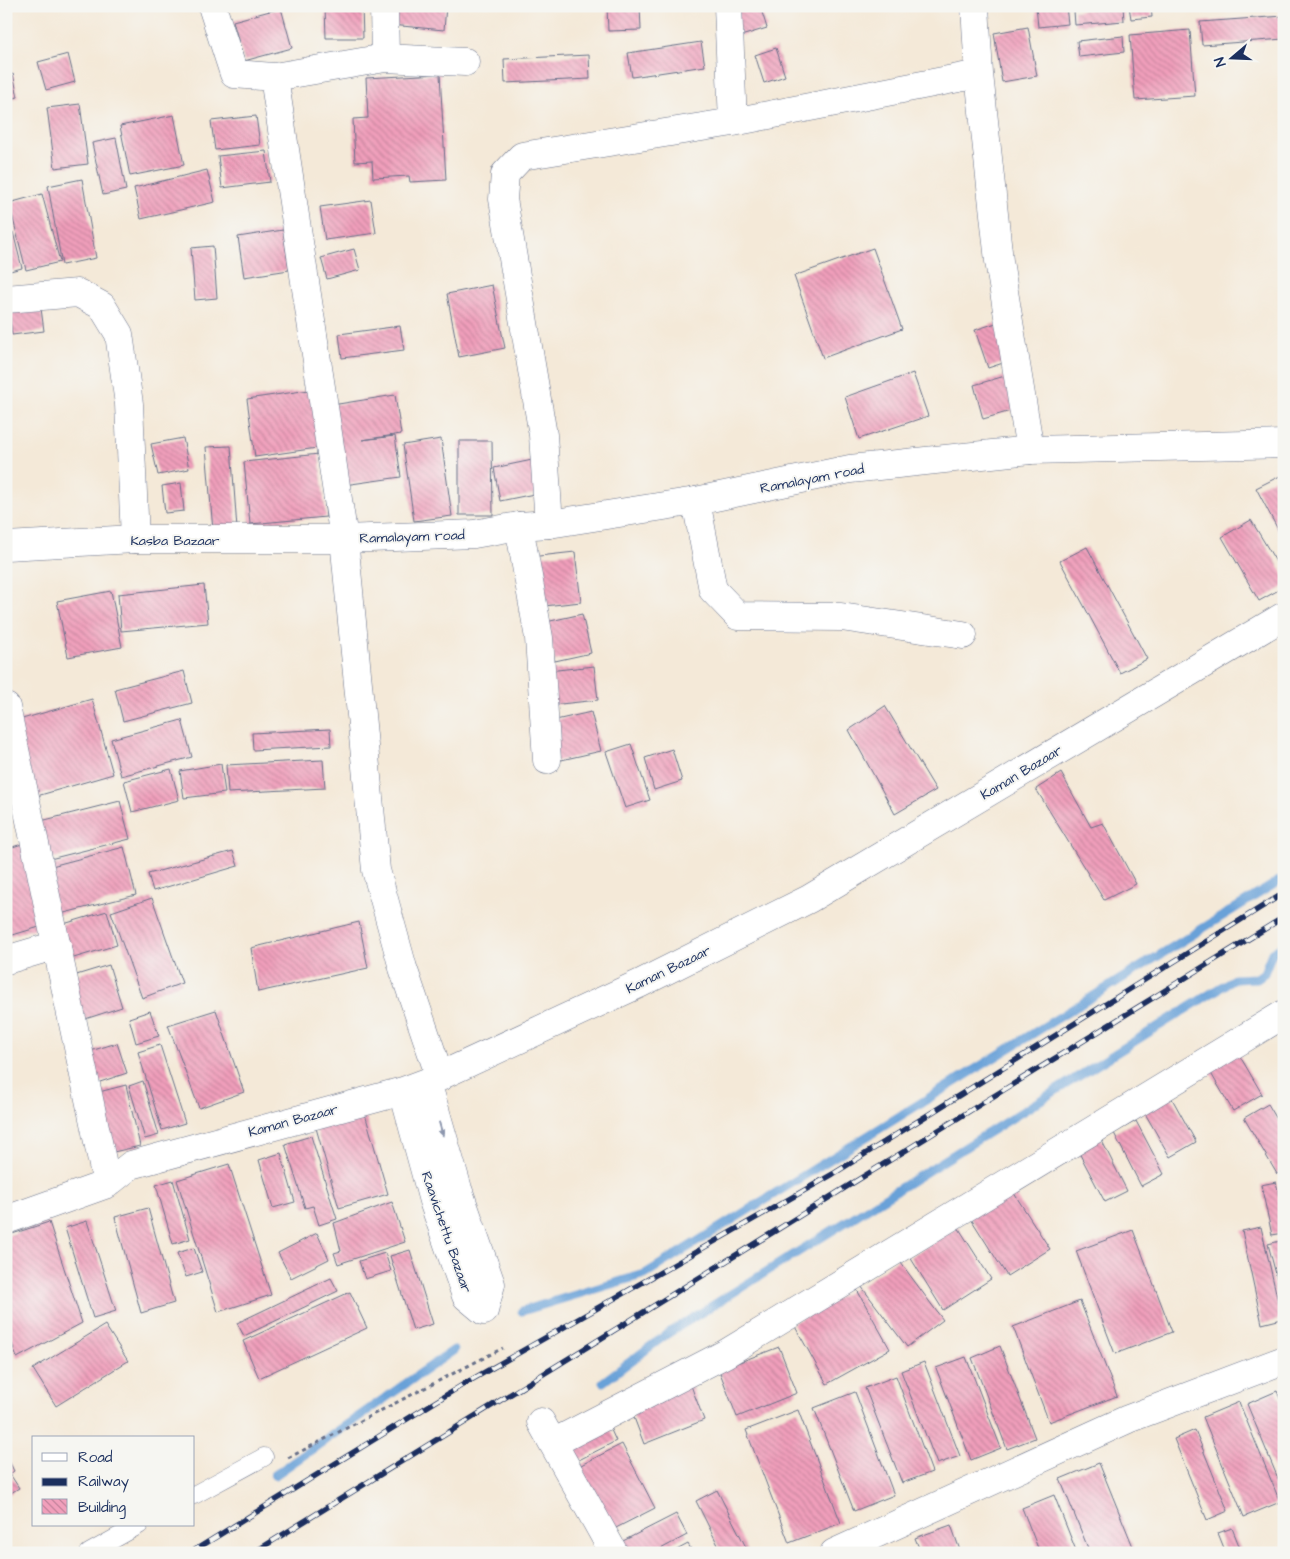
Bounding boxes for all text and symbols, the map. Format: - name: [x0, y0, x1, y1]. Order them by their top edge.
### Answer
- north arrow: [1208, 32, 1258, 82]
- text: N: [1210, 54, 1232, 69]
- street label: Ramalayam road: [758, 459, 866, 499]
- street label: Ramalayam road: [359, 525, 465, 549]
- street label: Kasba Bazaar: [130, 531, 220, 551]
- street label: Kaman Bazaar: [977, 740, 1066, 805]
- street label: Kaman Bazaar: [623, 941, 715, 999]
- street label: Kaman Bazaar: [246, 1099, 341, 1143]
- one-way arrow: [437, 1122, 445, 1137]
- street label: Raavichettu Bazaar: [416, 1169, 476, 1296]
- legend: [32, 1436, 195, 1526]
- text: Road: [78, 1447, 113, 1468]
- text: Railway: [78, 1471, 129, 1493]
- text: Building: [78, 1497, 126, 1519]

